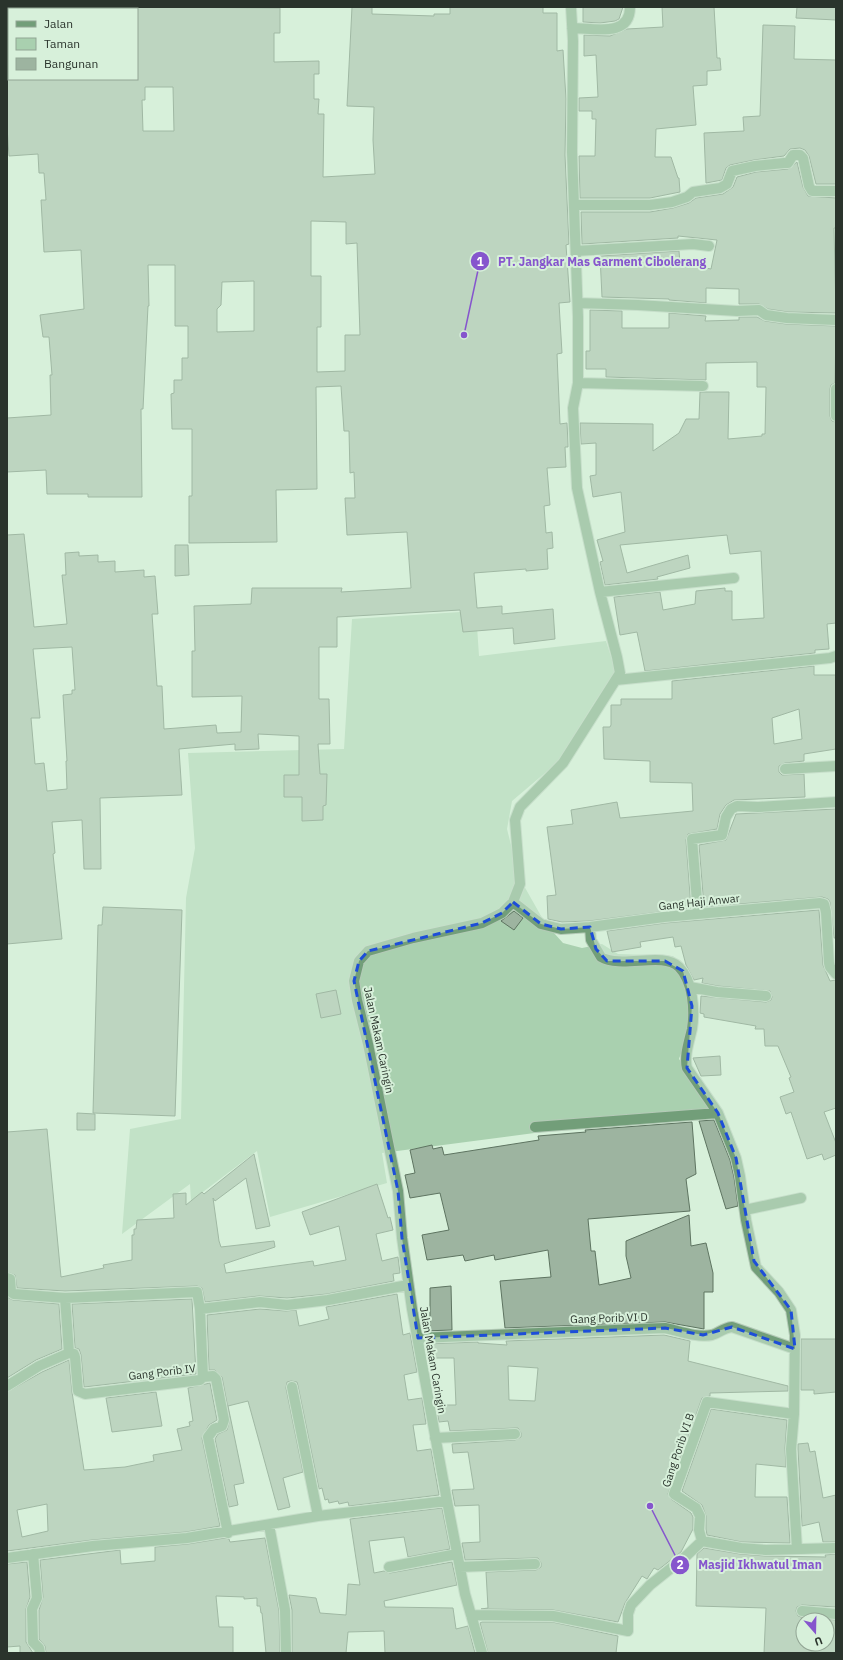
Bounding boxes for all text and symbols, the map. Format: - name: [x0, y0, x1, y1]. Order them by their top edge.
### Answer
- legend: [8, 8, 138, 80]
- text: Jalan: [44, 16, 73, 31]
- text: Taman: [44, 36, 80, 51]
- text: Bangunan: [44, 56, 98, 71]
- callout: PT. Jangkar Mas Garment Cibolerang: [470, 249, 714, 273]
- text: 1: [476, 254, 484, 269]
- text: PT. Jangkar Mas Garment Cibolerang: [498, 254, 706, 269]
- street label: Gang Haji Anwar: [658, 891, 740, 913]
- street label: Jalan Makam Caringin: [361, 986, 397, 1094]
- street label: Jalan Makam Caringin: [417, 1305, 449, 1415]
- street label: Gang Porib VI D: [570, 1310, 648, 1326]
- street label: Gang Porib IV: [128, 1361, 197, 1383]
- street label: Gang Porib VI B: [659, 1411, 697, 1489]
- callout: Masjid Ikhwatul Iman: [670, 1553, 829, 1577]
- text: 2: [676, 1557, 684, 1572]
- text: Masjid Ikhwatul Iman: [698, 1557, 822, 1572]
- north arrow: [795, 1612, 835, 1652]
- text: U: [812, 1634, 824, 1649]

